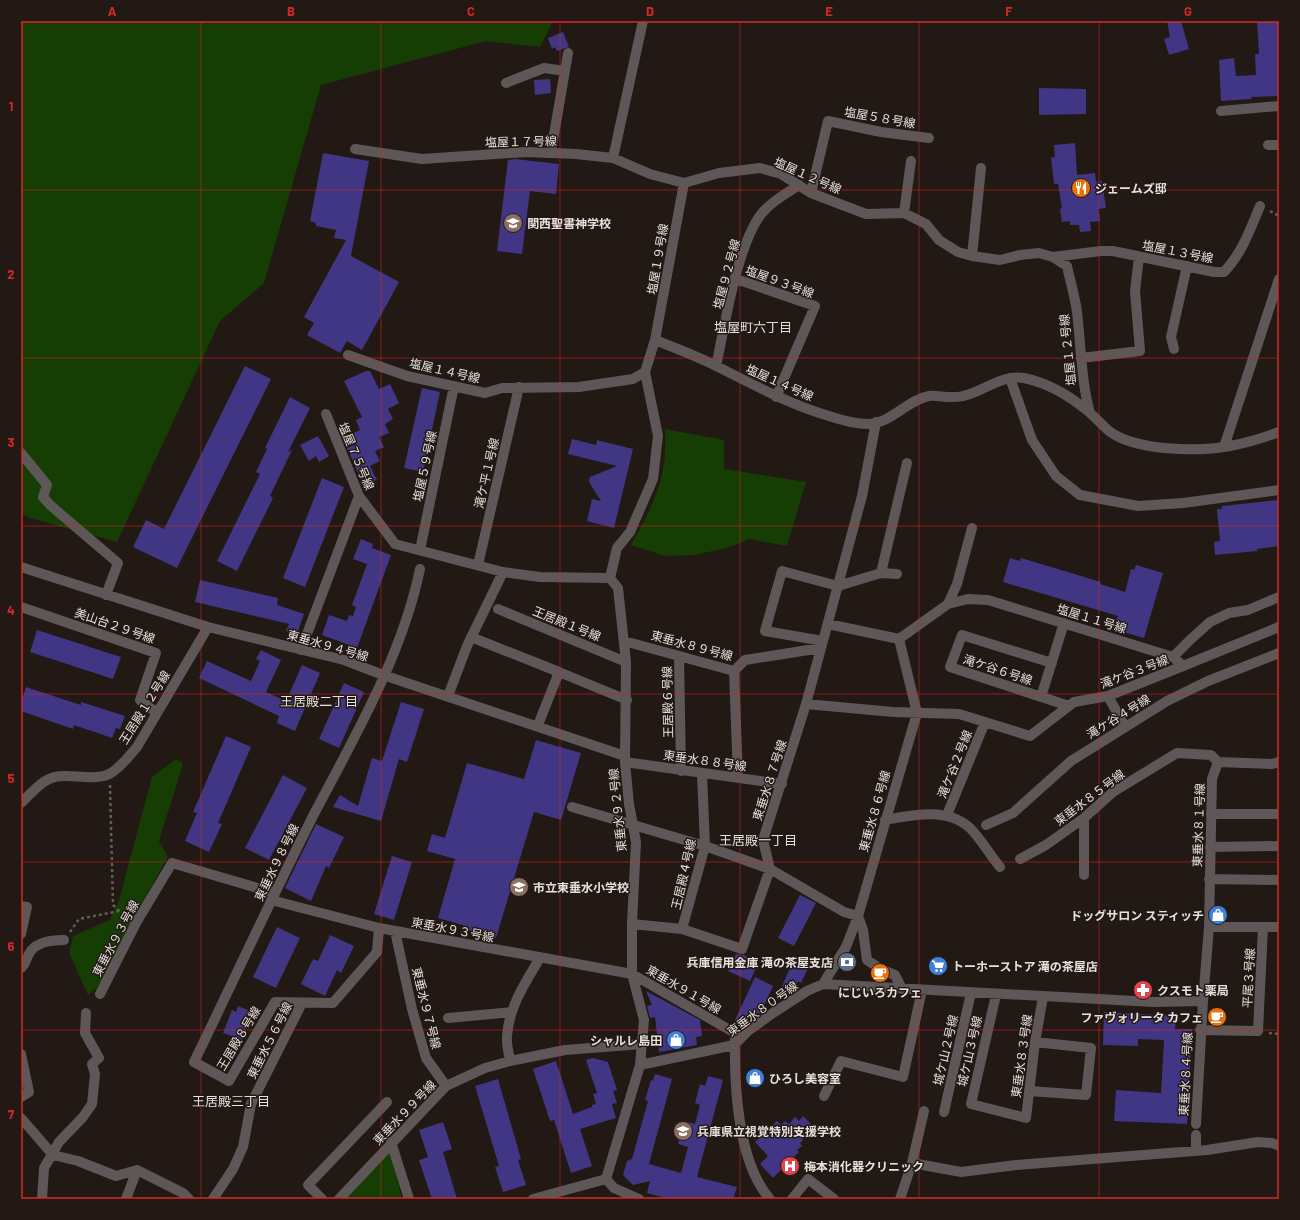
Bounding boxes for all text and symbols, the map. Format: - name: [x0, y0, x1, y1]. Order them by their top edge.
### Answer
- text: A: [108, 3, 117, 19]
- text: B: [287, 3, 295, 19]
- text: C: [467, 3, 475, 19]
- text: D: [646, 3, 654, 19]
- text: E: [825, 3, 833, 19]
- text: F: [1005, 3, 1013, 19]
- text: G: [1184, 3, 1192, 19]
- text: 1: [9, 98, 13, 114]
- street label: 塩屋５８号線: [843, 104, 917, 130]
- street label: 塩屋１７号線: [485, 133, 557, 149]
- street label: 塩屋１２号線: [772, 154, 844, 196]
- restaurant icon: ジェームズ邸: [1070, 177, 1092, 199]
- place label: ジェームズ邸: [1095, 181, 1167, 195]
- school or university icon: 関西聖書神学校: [502, 212, 524, 234]
- place label: 関西聖書神学校: [527, 216, 611, 230]
- street label: 塩屋１９号線: [644, 222, 670, 296]
- street label: 塩屋９２号線: [710, 237, 742, 311]
- street label: 塩屋１３号線: [1141, 237, 1215, 265]
- street label: 塩屋９３号線: [744, 262, 816, 300]
- text: 2: [7, 266, 15, 282]
- street label: 塩屋１２号線: [1056, 313, 1078, 387]
- district label: 塩屋町六丁目: [714, 319, 792, 335]
- street label: 塩屋１４号線: [408, 355, 482, 385]
- street label: 塩屋１４号線: [744, 361, 816, 403]
- street label: 塩屋７５号線: [336, 420, 378, 492]
- street label: 塩屋５９号線: [410, 429, 438, 503]
- text: 3: [7, 434, 15, 450]
- street label: 滝ケ平１号線: [471, 436, 501, 510]
- street label: 塩屋１１号線: [1056, 601, 1128, 635]
- text: 4: [7, 602, 15, 618]
- street label: 王居殿１号線: [531, 603, 603, 643]
- street label: 美山台２９号線: [73, 605, 157, 645]
- street label: 東垂水９４号線: [286, 627, 370, 663]
- street label: 東垂水８９号線: [650, 627, 734, 663]
- street label: 滝ケ谷６号線: [962, 651, 1034, 687]
- street label: 滝ケ谷３号線: [1098, 652, 1170, 690]
- street label: 王居殿６号線: [659, 666, 675, 738]
- street label: 王居殿１２号線: [116, 668, 172, 746]
- street label: 滝ケ谷４号線: [1084, 691, 1152, 741]
- district label: 王居殿二丁目: [280, 693, 358, 709]
- street label: 滝ケ谷２号線: [934, 728, 974, 800]
- street label: 東垂水８７号線: [749, 738, 789, 822]
- street label: 東垂水８８号線: [662, 747, 748, 773]
- street label: 東垂水８５号線: [1051, 766, 1127, 828]
- street label: 東垂水９２号線: [606, 767, 628, 853]
- street label: 東垂水８６号線: [856, 769, 892, 853]
- text: 5: [7, 770, 15, 786]
- street label: 東垂水８１号線: [1190, 783, 1206, 867]
- street label: 東垂水９８号線: [251, 821, 301, 903]
- district label: 王居殿一丁目: [719, 832, 797, 848]
- street label: 王居殿４号線: [668, 837, 698, 911]
- school or university icon: 市立東垂水小学校: [508, 876, 530, 898]
- place label: 市立東垂水小学校: [533, 880, 629, 894]
- street label: 東垂水９３号線: [89, 898, 141, 978]
- shop icon: ドッグサロン スティッチ: [1207, 904, 1229, 926]
- place label: ドッグサロン スティッチ: [1070, 908, 1204, 922]
- street label: 東垂水９３号線: [410, 914, 496, 944]
- text: 6: [8, 938, 15, 954]
- street label: 平尾３号線: [1239, 948, 1257, 1008]
- bank icon: 兵庫信用金庫 滝の茶屋支店: [836, 951, 858, 973]
- place label: 兵庫信用金庫 滝の茶屋支店: [687, 955, 833, 969]
- supermarket icon: トーホーストア 滝の茶屋店: [927, 955, 949, 977]
- place label: トーホーストア 滝の茶屋店: [952, 959, 1098, 973]
- street label: 東垂水９１号線: [644, 962, 724, 1016]
- cafe icon: にじいろカフェ: [869, 962, 891, 984]
- street label: 東垂水９７号線: [410, 966, 444, 1050]
- street label: 東垂水８０号線: [724, 978, 800, 1038]
- pharmacy icon: クスモト薬局: [1132, 979, 1154, 1001]
- place label: クスモト薬局: [1157, 983, 1229, 997]
- place label: にじいろカフェ: [838, 985, 922, 999]
- street label: 東垂水５６号線: [244, 999, 294, 1081]
- street label: 王居殿８号線: [213, 1004, 263, 1072]
- cafe icon: ファヴォリータ カフェ: [1206, 1006, 1228, 1028]
- place label: ファヴォリータ カフェ: [1081, 1010, 1203, 1024]
- street label: 城ケ山２号線: [930, 1013, 960, 1087]
- street label: 東垂水８３号線: [1008, 1013, 1034, 1099]
- street label: 城ケ山３号線: [954, 1014, 984, 1088]
- shop icon: シャルレ島田: [665, 1029, 687, 1051]
- street label: 東垂水８４号線: [1176, 1032, 1194, 1116]
- place label: シャルレ島田: [590, 1033, 662, 1047]
- shop icon: ひろし美容室: [744, 1067, 766, 1089]
- place label: ひろし美容室: [769, 1071, 841, 1085]
- street label: 東垂水９９号線: [370, 1077, 438, 1147]
- district label: 王居殿三丁目: [192, 1093, 270, 1109]
- text: 7: [8, 1106, 15, 1122]
- school or university icon: 兵庫県立視覚特別支援学校: [672, 1120, 694, 1142]
- place label: 兵庫県立視覚特別支援学校: [697, 1124, 841, 1138]
- hospital icon: 梅本消化器クリニック: [779, 1155, 801, 1177]
- place label: 梅本消化器クリニック: [804, 1159, 924, 1173]

